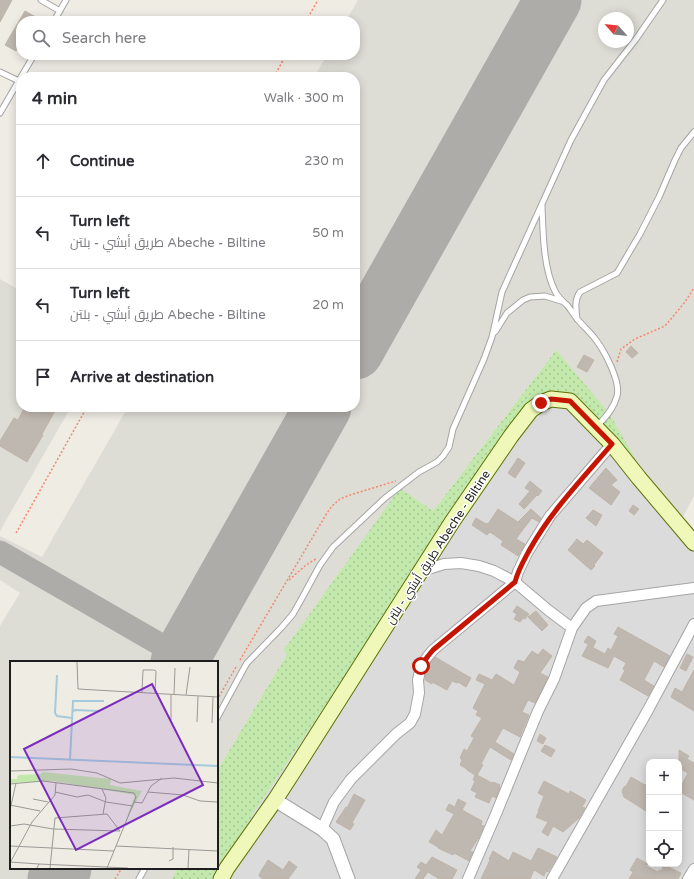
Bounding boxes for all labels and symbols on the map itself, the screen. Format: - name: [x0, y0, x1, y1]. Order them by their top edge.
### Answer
- north arrow: [598, 12, 634, 48]
- route end: [532, 394, 550, 412]
- street label: طريق أبشي - بلتن Abeche - Biltine: [382, 467, 496, 628]
- route start: [412, 657, 430, 675]
- inset map: [10, 661, 218, 869]

